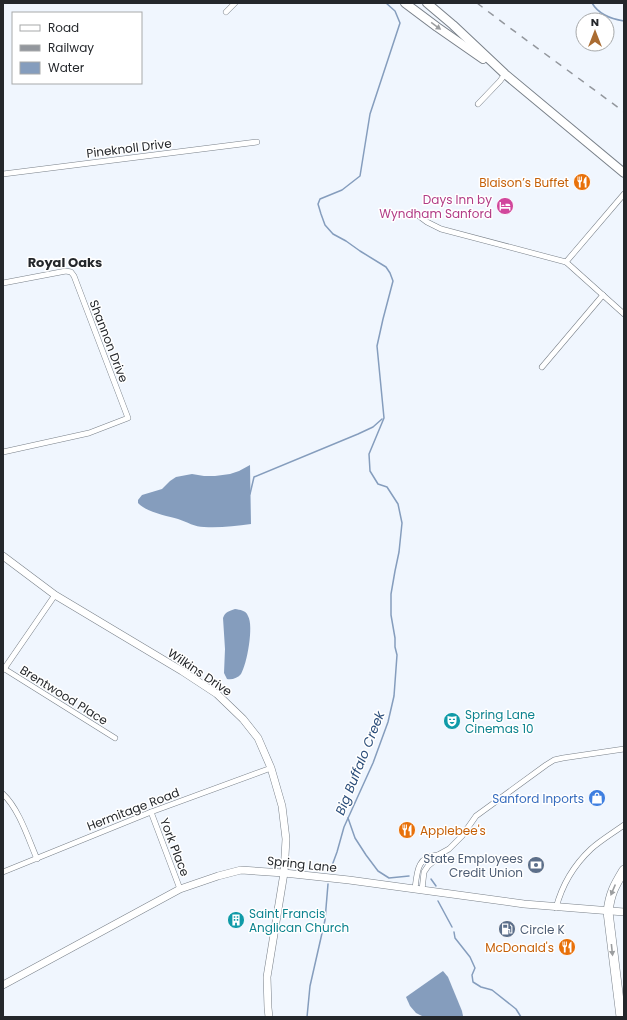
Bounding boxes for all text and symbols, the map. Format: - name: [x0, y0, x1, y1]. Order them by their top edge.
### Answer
- legend: [12, 12, 142, 84]
- north arrow: [575, 12, 615, 52]
- text: N: [591, 14, 599, 30]
- text: Road: [48, 19, 79, 36]
- one-way arrow: [431, 22, 441, 30]
- text: Railway: [48, 39, 94, 56]
- text: Water: [48, 59, 85, 76]
- street label: Pineknoll Drive: [85, 134, 173, 162]
- restaurant icon: Blaison’s Buffet: [572, 172, 592, 192]
- place label: Blaison’s Buffet: [479, 174, 569, 191]
- place label: Days Inn by Wyndham Sanford: [379, 191, 492, 222]
- hotel icon: Days Inn by Wyndham Sanford: [495, 196, 515, 216]
- district label: Royal Oaks: [28, 253, 102, 272]
- street label: Shannon Drive: [86, 297, 132, 385]
- street label: Wilkins Drive: [165, 644, 235, 700]
- street label: Brentwood Place: [17, 661, 111, 729]
- place label: Spring Lane Cinemas 10: [465, 706, 535, 737]
- water label: Big Buffalo Creek: [330, 707, 390, 818]
- theatre icon: Spring Lane Cinemas 10: [442, 711, 462, 731]
- street label: Hermitage Road: [84, 784, 182, 834]
- shop icon: Sanford Inports: [587, 788, 607, 808]
- place label: Sanford Inports: [492, 790, 584, 807]
- street label: York Place: [156, 815, 194, 879]
- restaurant icon: Applebee's: [397, 820, 417, 840]
- place label: Applebee's: [420, 822, 486, 839]
- place label: State Employees Credit Union: [423, 850, 523, 881]
- street label: Spring Lane: [266, 852, 338, 876]
- bank icon: State Employees Credit Union: [526, 855, 546, 875]
- one-way arrow: [610, 884, 616, 895]
- place label: Saint Francis Anglican Church: [249, 905, 349, 936]
- building icon: Saint Francis Anglican Church: [226, 910, 246, 930]
- fuel station icon: Circle K: [497, 919, 517, 939]
- place label: Circle K: [520, 921, 565, 938]
- restaurant icon: McDonald's: [557, 937, 577, 957]
- place label: McDonald's: [485, 939, 554, 956]
- one-way arrow: [609, 944, 616, 956]

